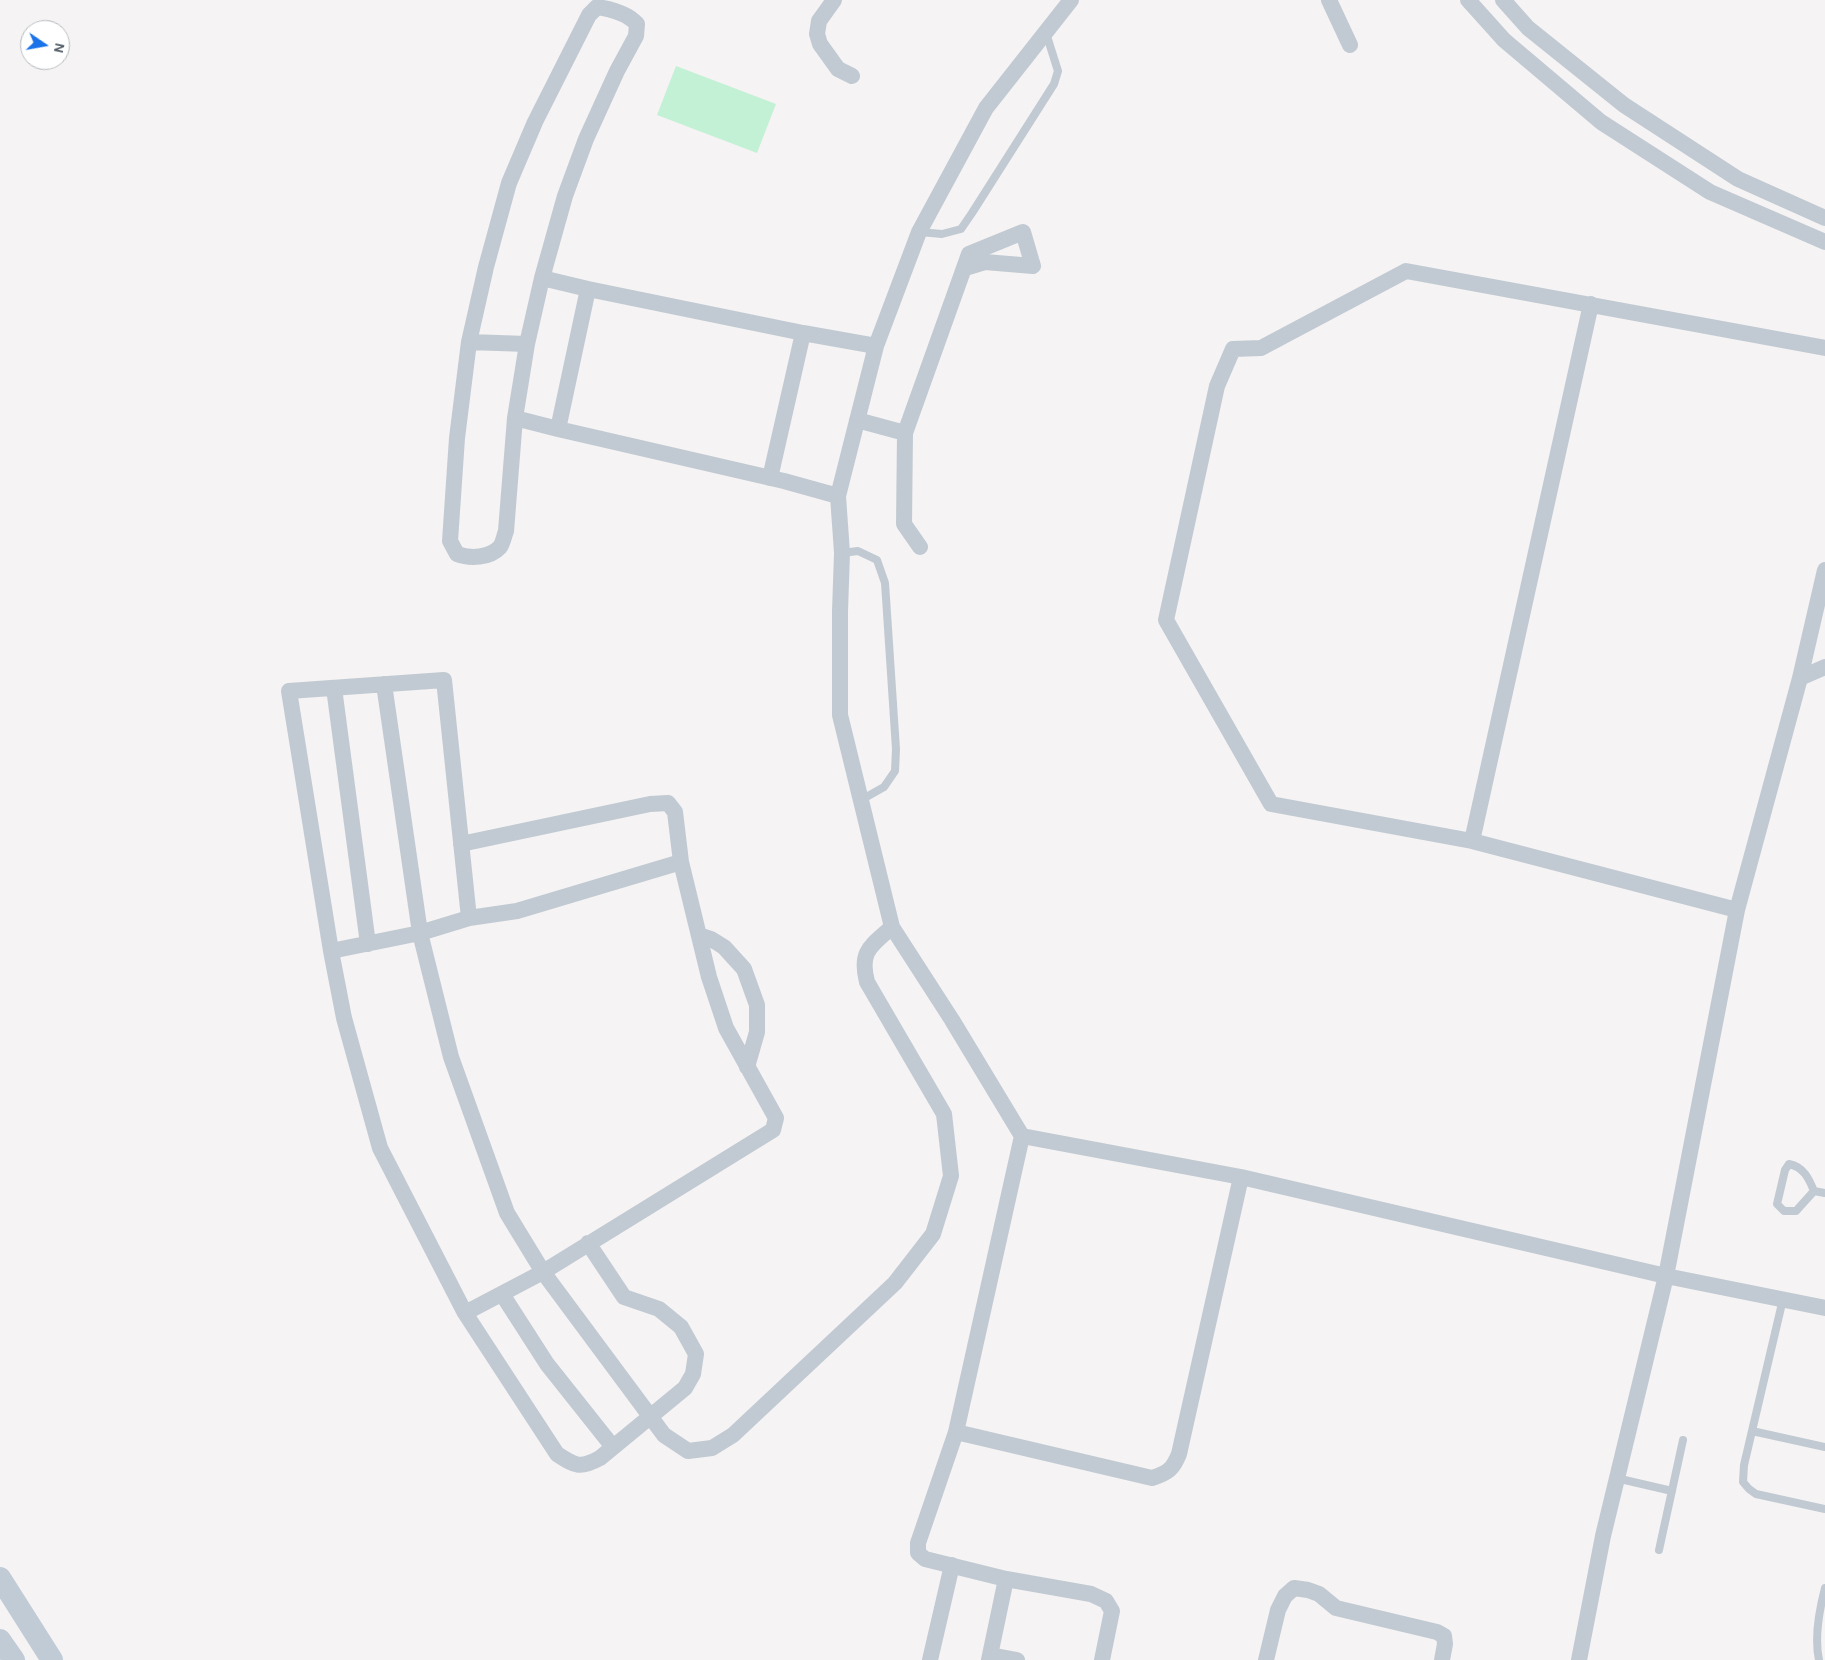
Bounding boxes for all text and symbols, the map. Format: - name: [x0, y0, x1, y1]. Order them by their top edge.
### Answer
- north arrow: [20, 20, 70, 70]
- text: N: [50, 41, 69, 55]

